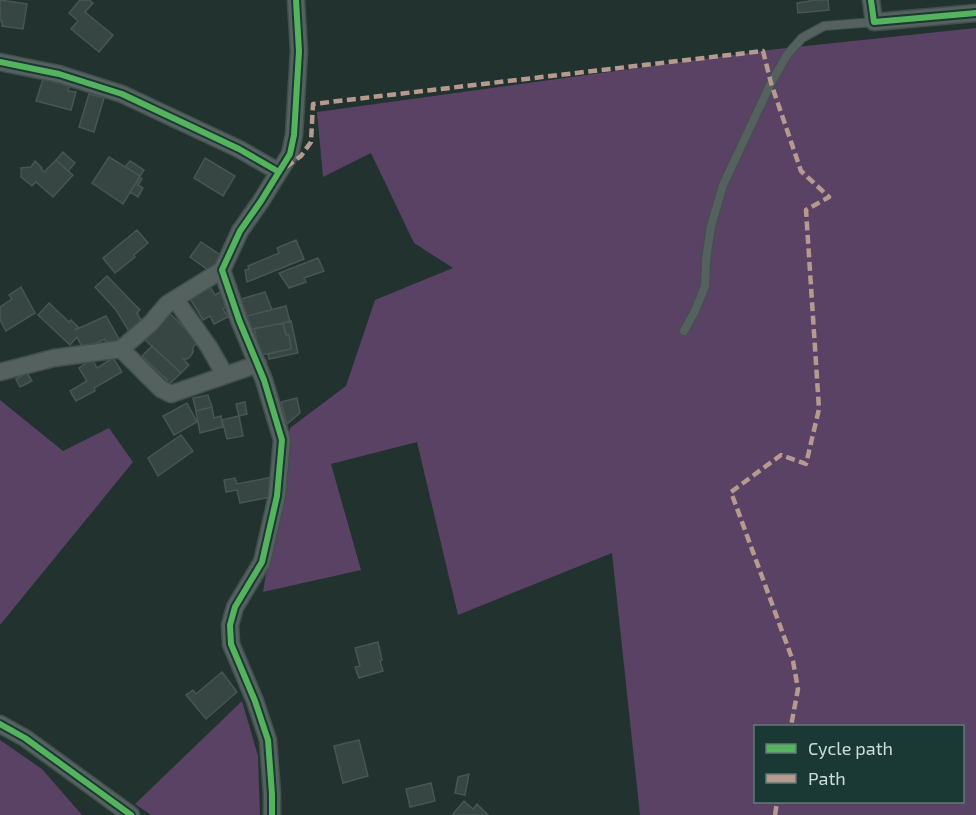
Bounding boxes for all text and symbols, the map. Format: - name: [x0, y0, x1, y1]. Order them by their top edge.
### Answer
- legend: [754, 725, 964, 803]
- text: Cycle path: [808, 737, 893, 759]
- text: Path: [808, 767, 846, 789]

